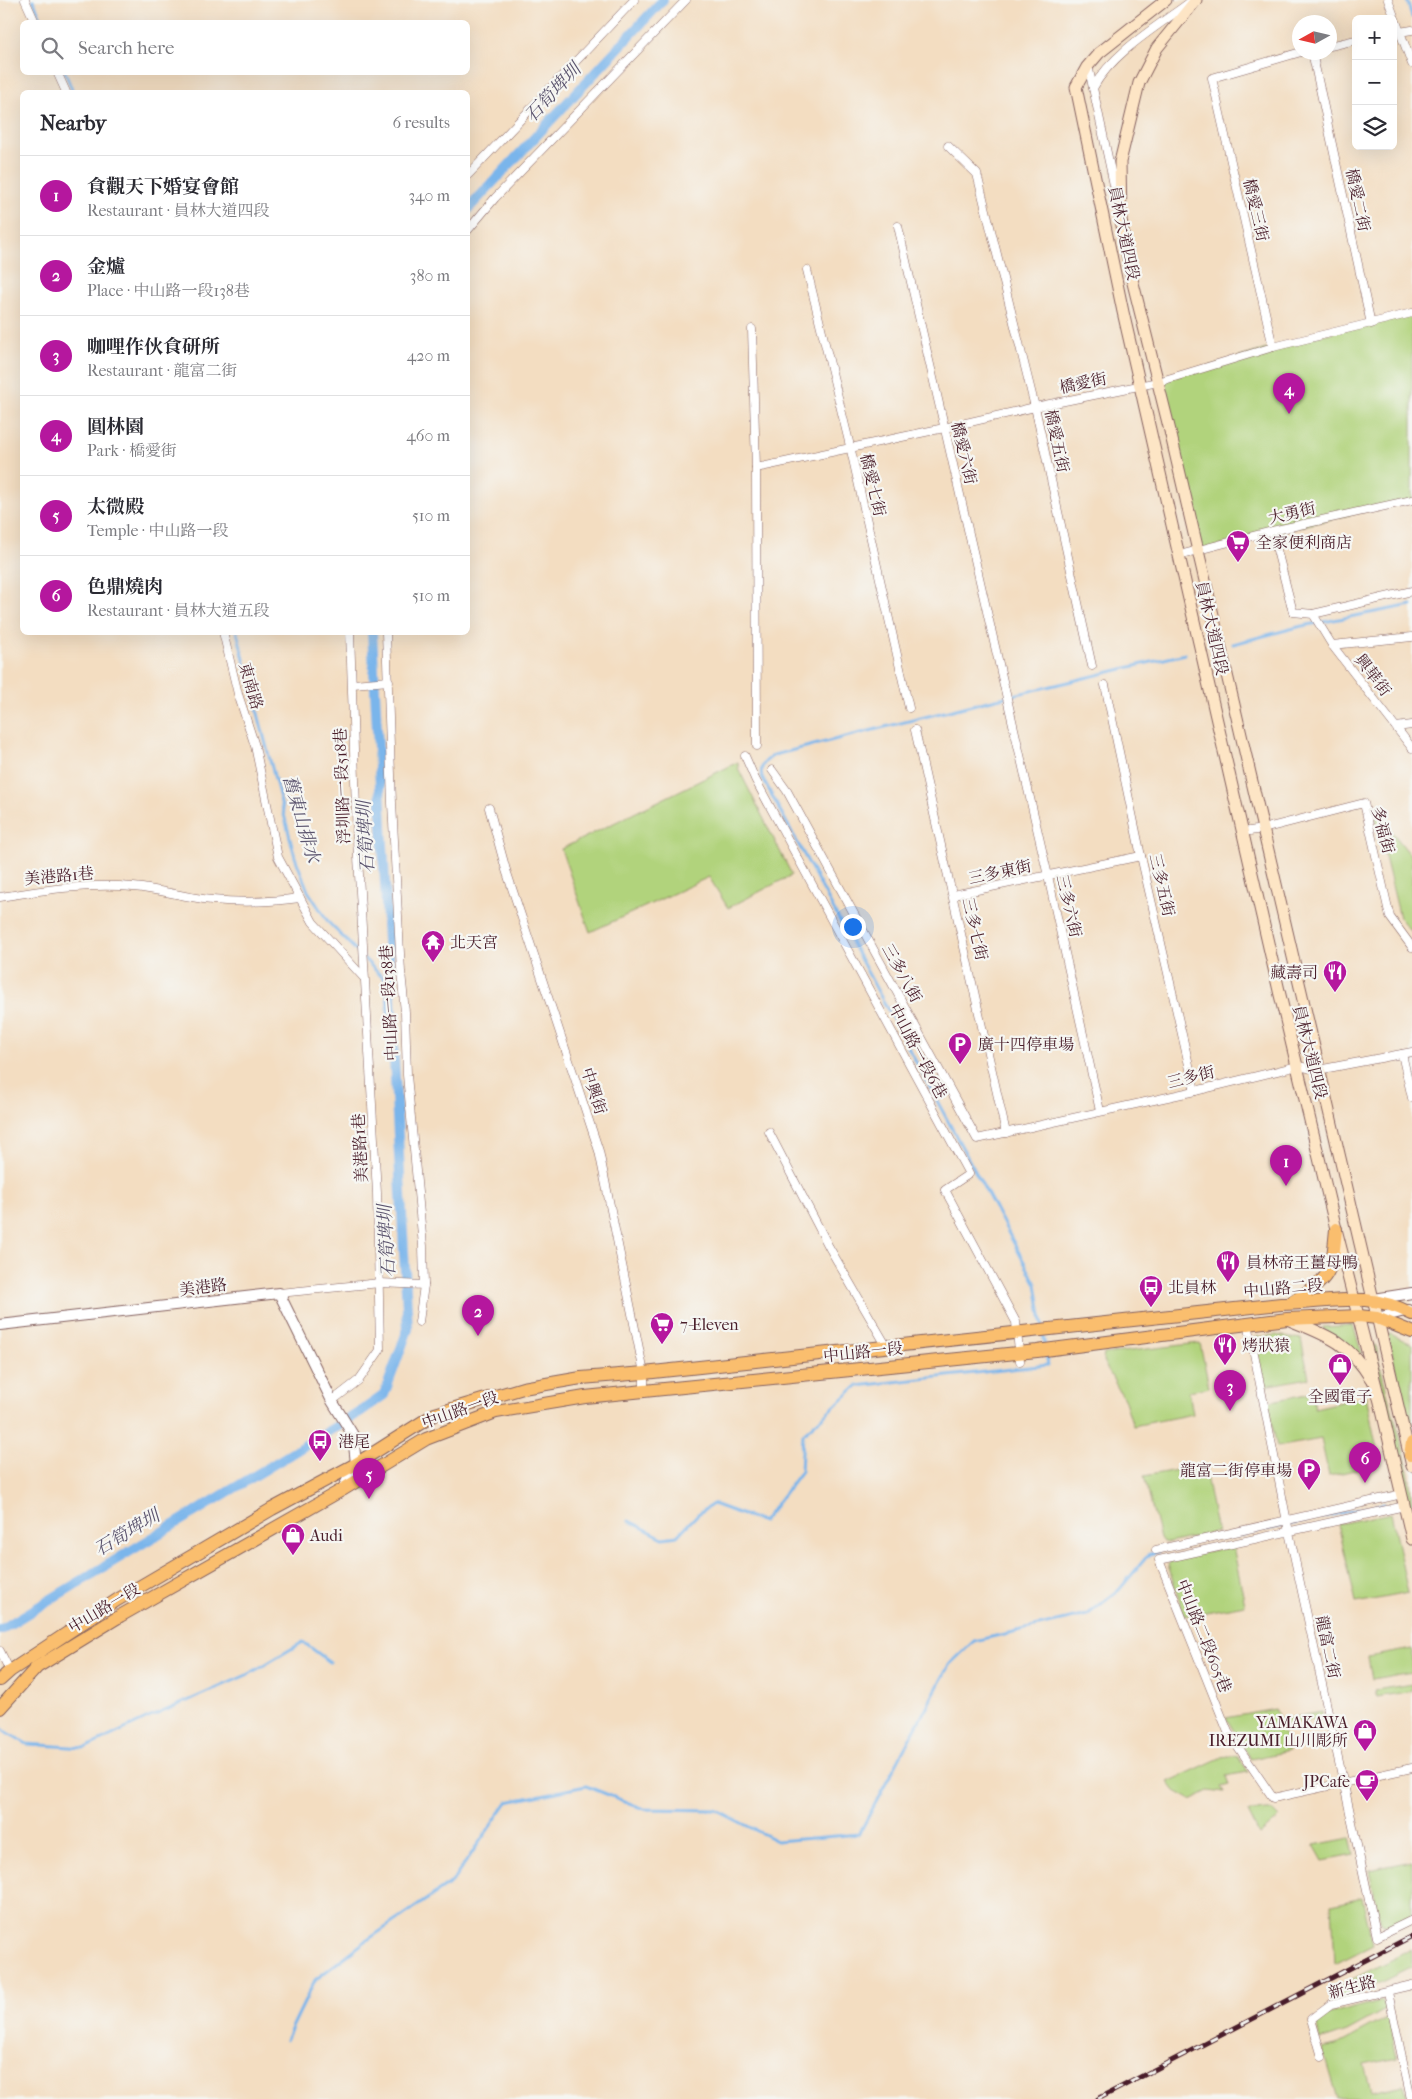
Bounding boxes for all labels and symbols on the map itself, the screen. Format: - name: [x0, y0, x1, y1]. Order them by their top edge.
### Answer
- north arrow: [1292, 15, 1337, 60]
- water label: 石筍埤圳: [521, 57, 587, 126]
- street label: 橋愛二街: [1342, 167, 1374, 233]
- street label: 橋愛三街: [1240, 177, 1272, 243]
- street label: 員林大道四段: [1105, 184, 1143, 282]
- street label: 橋愛街: [1058, 369, 1108, 397]
- pin: 4: [1273, 373, 1305, 414]
- street label: 橋愛五街: [1041, 408, 1073, 474]
- street label: 橋愛六街: [948, 420, 980, 486]
- street label: 橋愛七街: [857, 452, 889, 518]
- street label: 大勇街: [1266, 498, 1318, 528]
- supermarket icon: 全家便利商店: [1225, 529, 1251, 563]
- place label: 全家便利商店: [1256, 533, 1352, 552]
- street label: 員林大道四段: [1192, 579, 1232, 677]
- street label: 興華街: [1351, 650, 1395, 700]
- street label: 東南路: [235, 660, 267, 712]
- street label: 浮圳路一段518巷: [330, 727, 354, 845]
- water label: 舊東山排水: [279, 773, 324, 867]
- water label: 石筍埤圳: [353, 798, 378, 874]
- street label: 多福街: [1368, 804, 1398, 856]
- street label: 三多五街: [1146, 852, 1178, 918]
- street label: 三多東街: [967, 856, 1033, 888]
- street label: 美港路1巷: [23, 863, 95, 889]
- street label: 三多六街: [1053, 873, 1085, 939]
- street label: 三多七街: [959, 896, 991, 962]
- your location: [840, 914, 866, 940]
- temple icon: 北天宮: [420, 929, 446, 963]
- place label: 北天宮: [450, 933, 498, 952]
- street label: 三多八街: [878, 940, 926, 1006]
- street label: 中山路一段138巷: [376, 944, 402, 1062]
- restaurant icon: 藏壽司: [1322, 959, 1348, 993]
- place label: 藏壽司: [1270, 963, 1318, 982]
- street label: 中山路一段6巷: [885, 1000, 951, 1102]
- street label: 員林大道四段: [1289, 1003, 1331, 1101]
- parking icon: 廣十四停車場: [947, 1031, 973, 1065]
- place label: 廣十四停車場: [978, 1035, 1074, 1054]
- street label: 三多街: [1165, 1062, 1217, 1092]
- street label: 中興街: [578, 1065, 610, 1117]
- street label: 美港路1巷: [349, 1113, 371, 1183]
- pin: 1: [1270, 1145, 1302, 1186]
- water label: 石筍埤圳: [374, 1202, 399, 1278]
- restaurant icon: 員林帝王薑母鴨: [1215, 1249, 1241, 1283]
- place label: 員林帝王薑母鴨: [1246, 1253, 1358, 1272]
- bus stop icon: 北員林: [1138, 1274, 1164, 1308]
- street label: 美港路: [178, 1275, 228, 1299]
- street label: 中山路二段: [1242, 1275, 1324, 1301]
- place label: 北員林: [1168, 1278, 1217, 1297]
- pin: 2: [462, 1295, 494, 1336]
- supermarket icon: 7-Eleven: [649, 1311, 675, 1345]
- place label: 7-Eleven: [680, 1315, 739, 1334]
- restaurant icon: 烤狀猿: [1212, 1332, 1238, 1366]
- place label: 烤狀猿: [1242, 1336, 1290, 1355]
- street label: 中山路一段: [822, 1338, 904, 1366]
- shop icon: 全國電子: [1327, 1352, 1353, 1386]
- pin: 3: [1214, 1370, 1246, 1411]
- street label: 中山路一段: [419, 1387, 501, 1433]
- place label: 全國電子: [1308, 1387, 1372, 1406]
- bus stop icon: 港尾: [307, 1428, 333, 1462]
- place label: 港尾: [338, 1432, 370, 1451]
- pin: 6: [1349, 1442, 1381, 1483]
- parking icon: 龍富二街停車場: [1296, 1457, 1322, 1491]
- pin: 5: [353, 1458, 385, 1499]
- place label: 龍富二街停車場: [1180, 1461, 1292, 1480]
- water label: 石筍埤圳: [91, 1504, 166, 1561]
- shop icon: Audi: [280, 1522, 306, 1556]
- place label: Audi: [309, 1526, 343, 1545]
- street label: 中山路二段605巷: [1173, 1577, 1235, 1695]
- street label: 中山路一段: [65, 1579, 143, 1637]
- street label: 龍富二街: [1312, 1614, 1344, 1680]
- place label: YAMAKAWA IREZUMI 山川彫所: [1209, 1713, 1349, 1750]
- shop icon: YAMAKAWA IREZUMI 山川彫所: [1352, 1718, 1378, 1752]
- cafe icon: JPCafe: [1354, 1768, 1380, 1802]
- place label: JPCafe: [1301, 1772, 1350, 1791]
- street label: 新生路: [1326, 1972, 1378, 2002]

